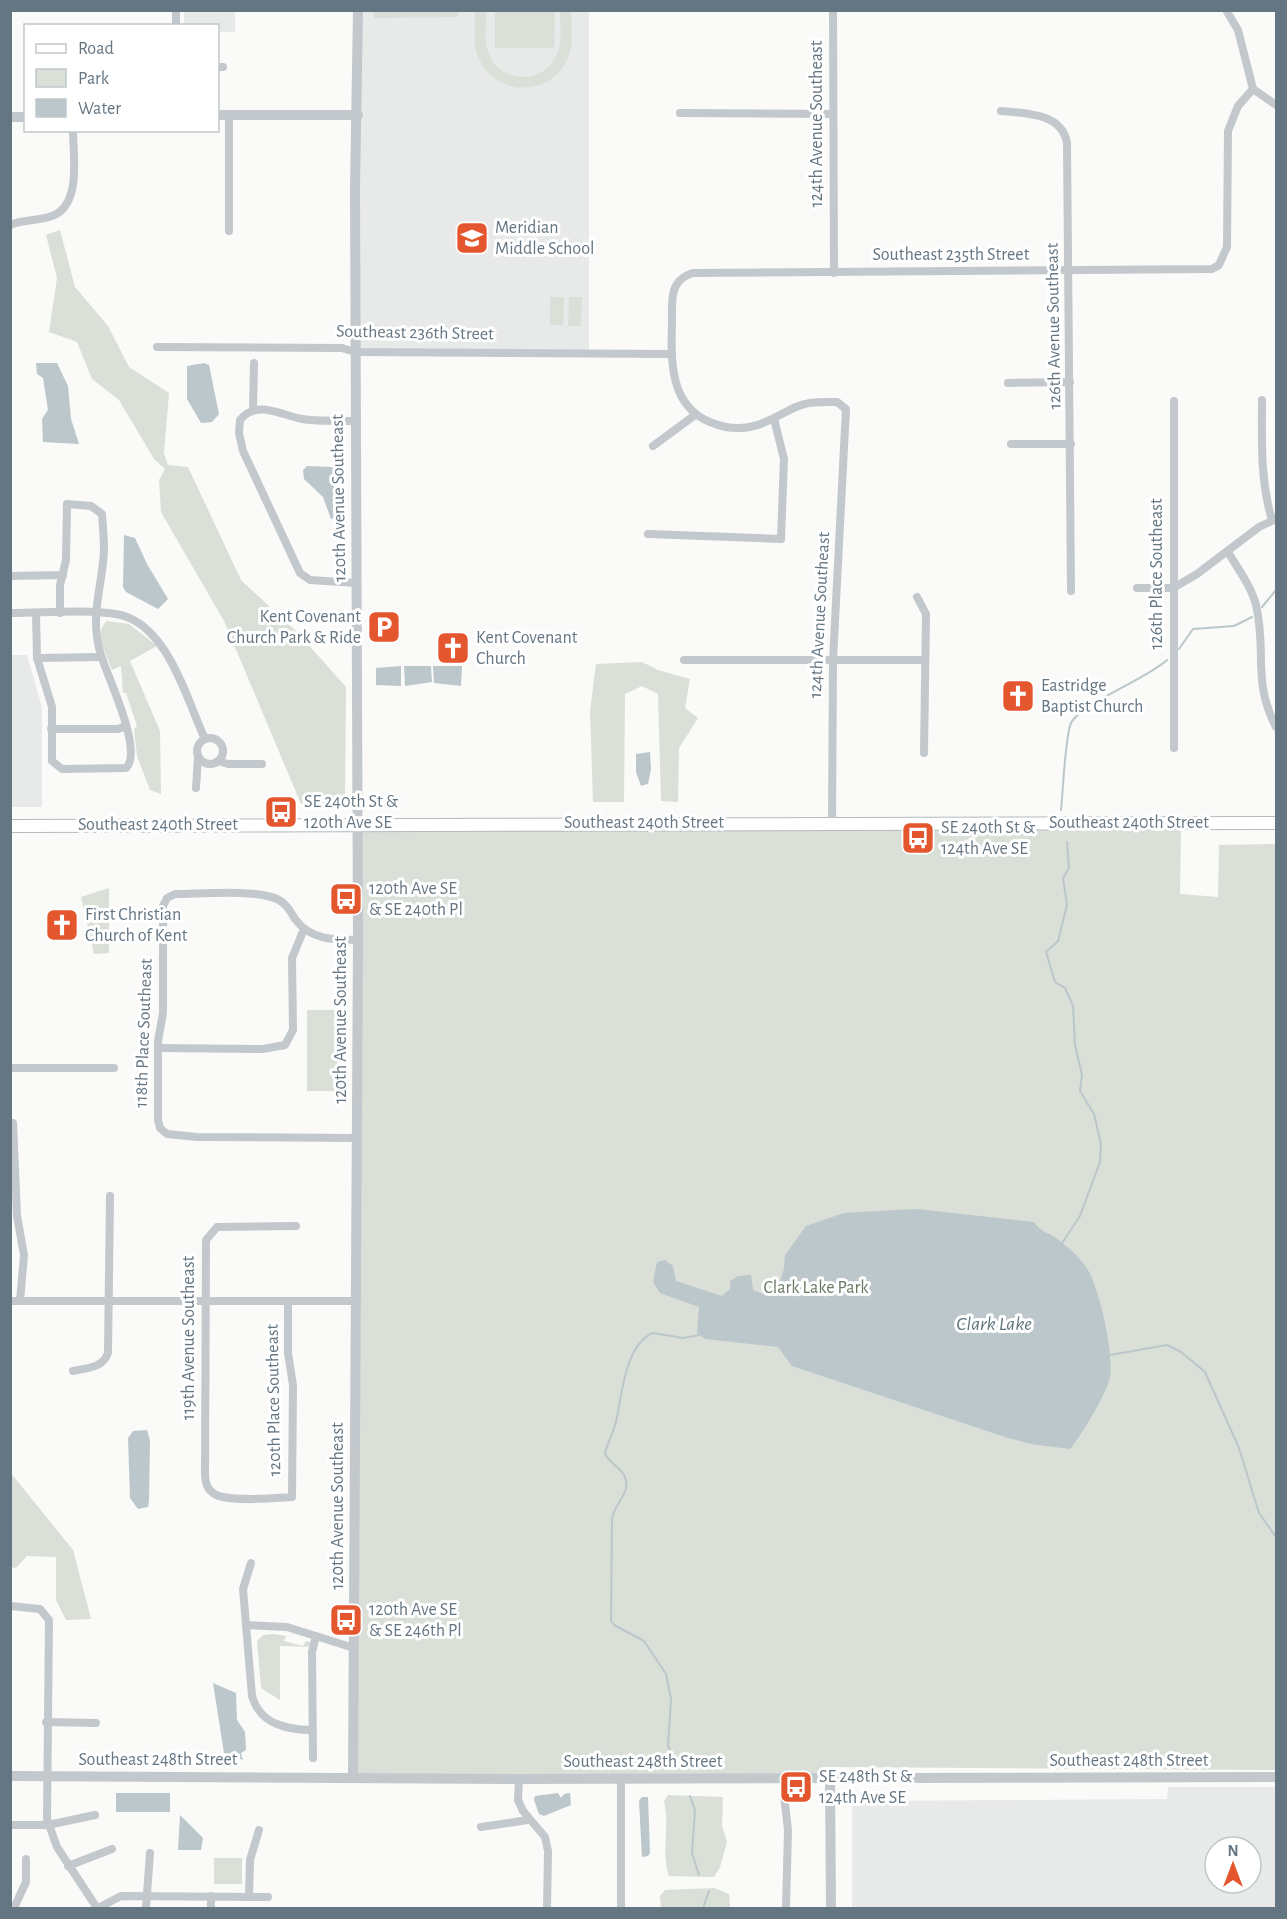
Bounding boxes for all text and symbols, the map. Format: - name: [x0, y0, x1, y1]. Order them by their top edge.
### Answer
- legend: [24, 24, 219, 132]
- text: Road: [78, 40, 114, 58]
- street label: 124th Avenue Southeast: [808, 40, 826, 207]
- text: Park: [78, 70, 110, 88]
- text: Water: [78, 100, 121, 118]
- place label: Meridian Middle School: [495, 219, 594, 258]
- school or university icon: Meridian Middle School: [454, 220, 490, 256]
- street label: 126th Avenue Southeast: [1044, 242, 1064, 409]
- street label: Southeast 235th Street: [873, 246, 1030, 264]
- street label: Southeast 236th Street: [336, 323, 494, 343]
- street label: 120th Avenue Southeast: [329, 414, 349, 582]
- street label: 126th Place Southeast: [1148, 498, 1166, 650]
- street label: 124th Avenue Southeast: [807, 531, 833, 699]
- place label: Kent Covenant Church Park & Ride: [227, 608, 361, 647]
- parking icon: Kent Covenant Church Park & Ride: [366, 609, 402, 645]
- place label: Kent Covenant Church: [476, 629, 578, 668]
- church icon: Kent Covenant Church: [435, 630, 471, 666]
- place label: Eastridge Baptist Church: [1041, 677, 1143, 716]
- church icon: Eastridge Baptist Church: [1000, 678, 1036, 714]
- place label: SE 240th St & 120th Ave SE: [304, 793, 399, 832]
- bus stop icon: SE 240th St & 120th Ave SE: [263, 794, 299, 830]
- street label: Southeast 240th Street: [564, 814, 724, 832]
- street label: Southeast 240th Street: [1049, 814, 1209, 832]
- street label: Southeast 240th Street: [78, 816, 238, 834]
- place label: SE 240th St & 124th Ave SE: [941, 819, 1036, 858]
- bus stop icon: SE 240th St & 124th Ave SE: [900, 820, 936, 856]
- place label: 120th Ave SE & SE 240th Pl: [369, 880, 463, 919]
- bus stop icon: 120th Ave SE & SE 240th Pl: [328, 881, 364, 917]
- place label: First Christian Church of Kent: [85, 906, 188, 945]
- church icon: First Christian Church of Kent: [44, 907, 80, 943]
- street label: 120th Avenue Southeast: [332, 936, 350, 1104]
- street label: 118th Place Southeast: [132, 958, 156, 1108]
- street label: 119th Avenue Southeast: [180, 1255, 198, 1420]
- park label: Clark Lake Park: [763, 1279, 869, 1297]
- water label: Clark Lake: [956, 1314, 1032, 1334]
- street label: 120th Place Southeast: [264, 1323, 284, 1476]
- street label: 120th Avenue Southeast: [329, 1422, 347, 1590]
- place label: 120th Ave SE & SE 246th Pl: [369, 1601, 462, 1640]
- bus stop icon: 120th Ave SE & SE 246th Pl: [328, 1602, 364, 1638]
- street label: Southeast 248th Street: [78, 1751, 238, 1769]
- street label: Southeast 248th Street: [1049, 1752, 1209, 1770]
- street label: Southeast 248th Street: [563, 1753, 723, 1771]
- place label: SE 248th St & 124th Ave SE: [819, 1768, 913, 1807]
- bus stop icon: SE 248th St & 124th Ave SE: [778, 1769, 814, 1805]
- north arrow: [1203, 1835, 1263, 1895]
- text: N: [1227, 1843, 1239, 1859]

